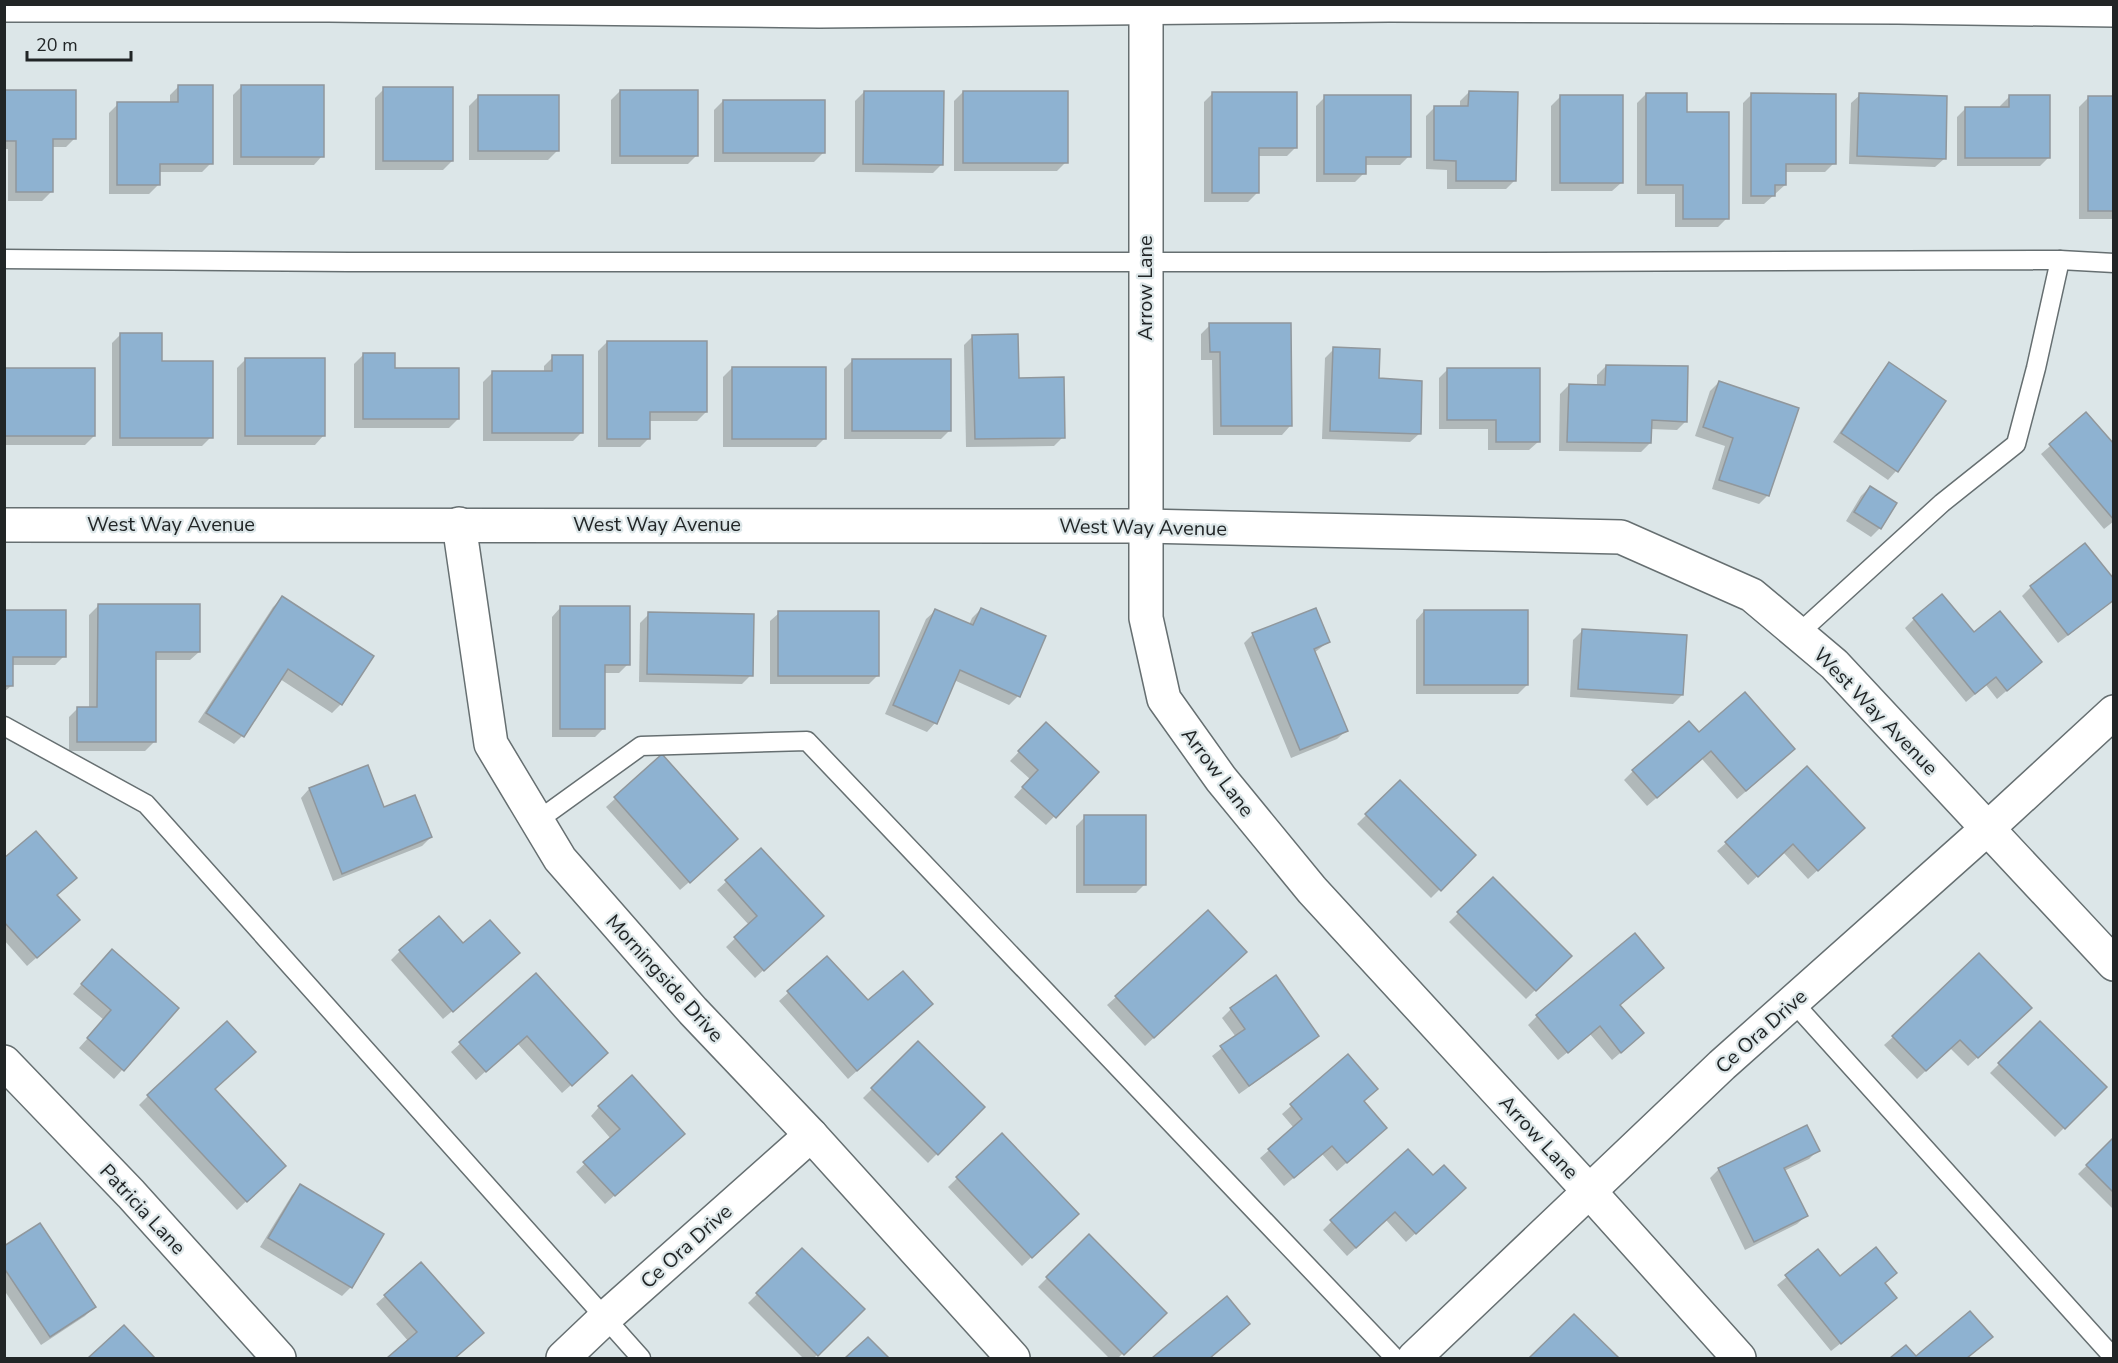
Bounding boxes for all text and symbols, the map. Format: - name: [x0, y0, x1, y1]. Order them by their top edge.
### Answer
- scale bar: [27, 24, 130, 62]
- text: 20 m: [36, 33, 78, 57]
- street label: Arrow Lane: [1132, 235, 1159, 341]
- street label: West Way Avenue: [87, 511, 255, 538]
- street label: West Way Avenue: [573, 511, 741, 538]
- street label: West Way Avenue: [1059, 513, 1227, 542]
- street label: West Way Avenue: [1808, 642, 1944, 781]
- street label: Arrow Lane: [1175, 722, 1260, 822]
- street label: Morningside Drive: [600, 909, 729, 1048]
- street label: Ce Ora Drive: [1710, 983, 1813, 1080]
- street label: Arrow Lane: [1493, 1090, 1584, 1185]
- street label: Patricia Lane: [94, 1158, 192, 1260]
- street label: Ce Ora Drive: [635, 1198, 738, 1295]

